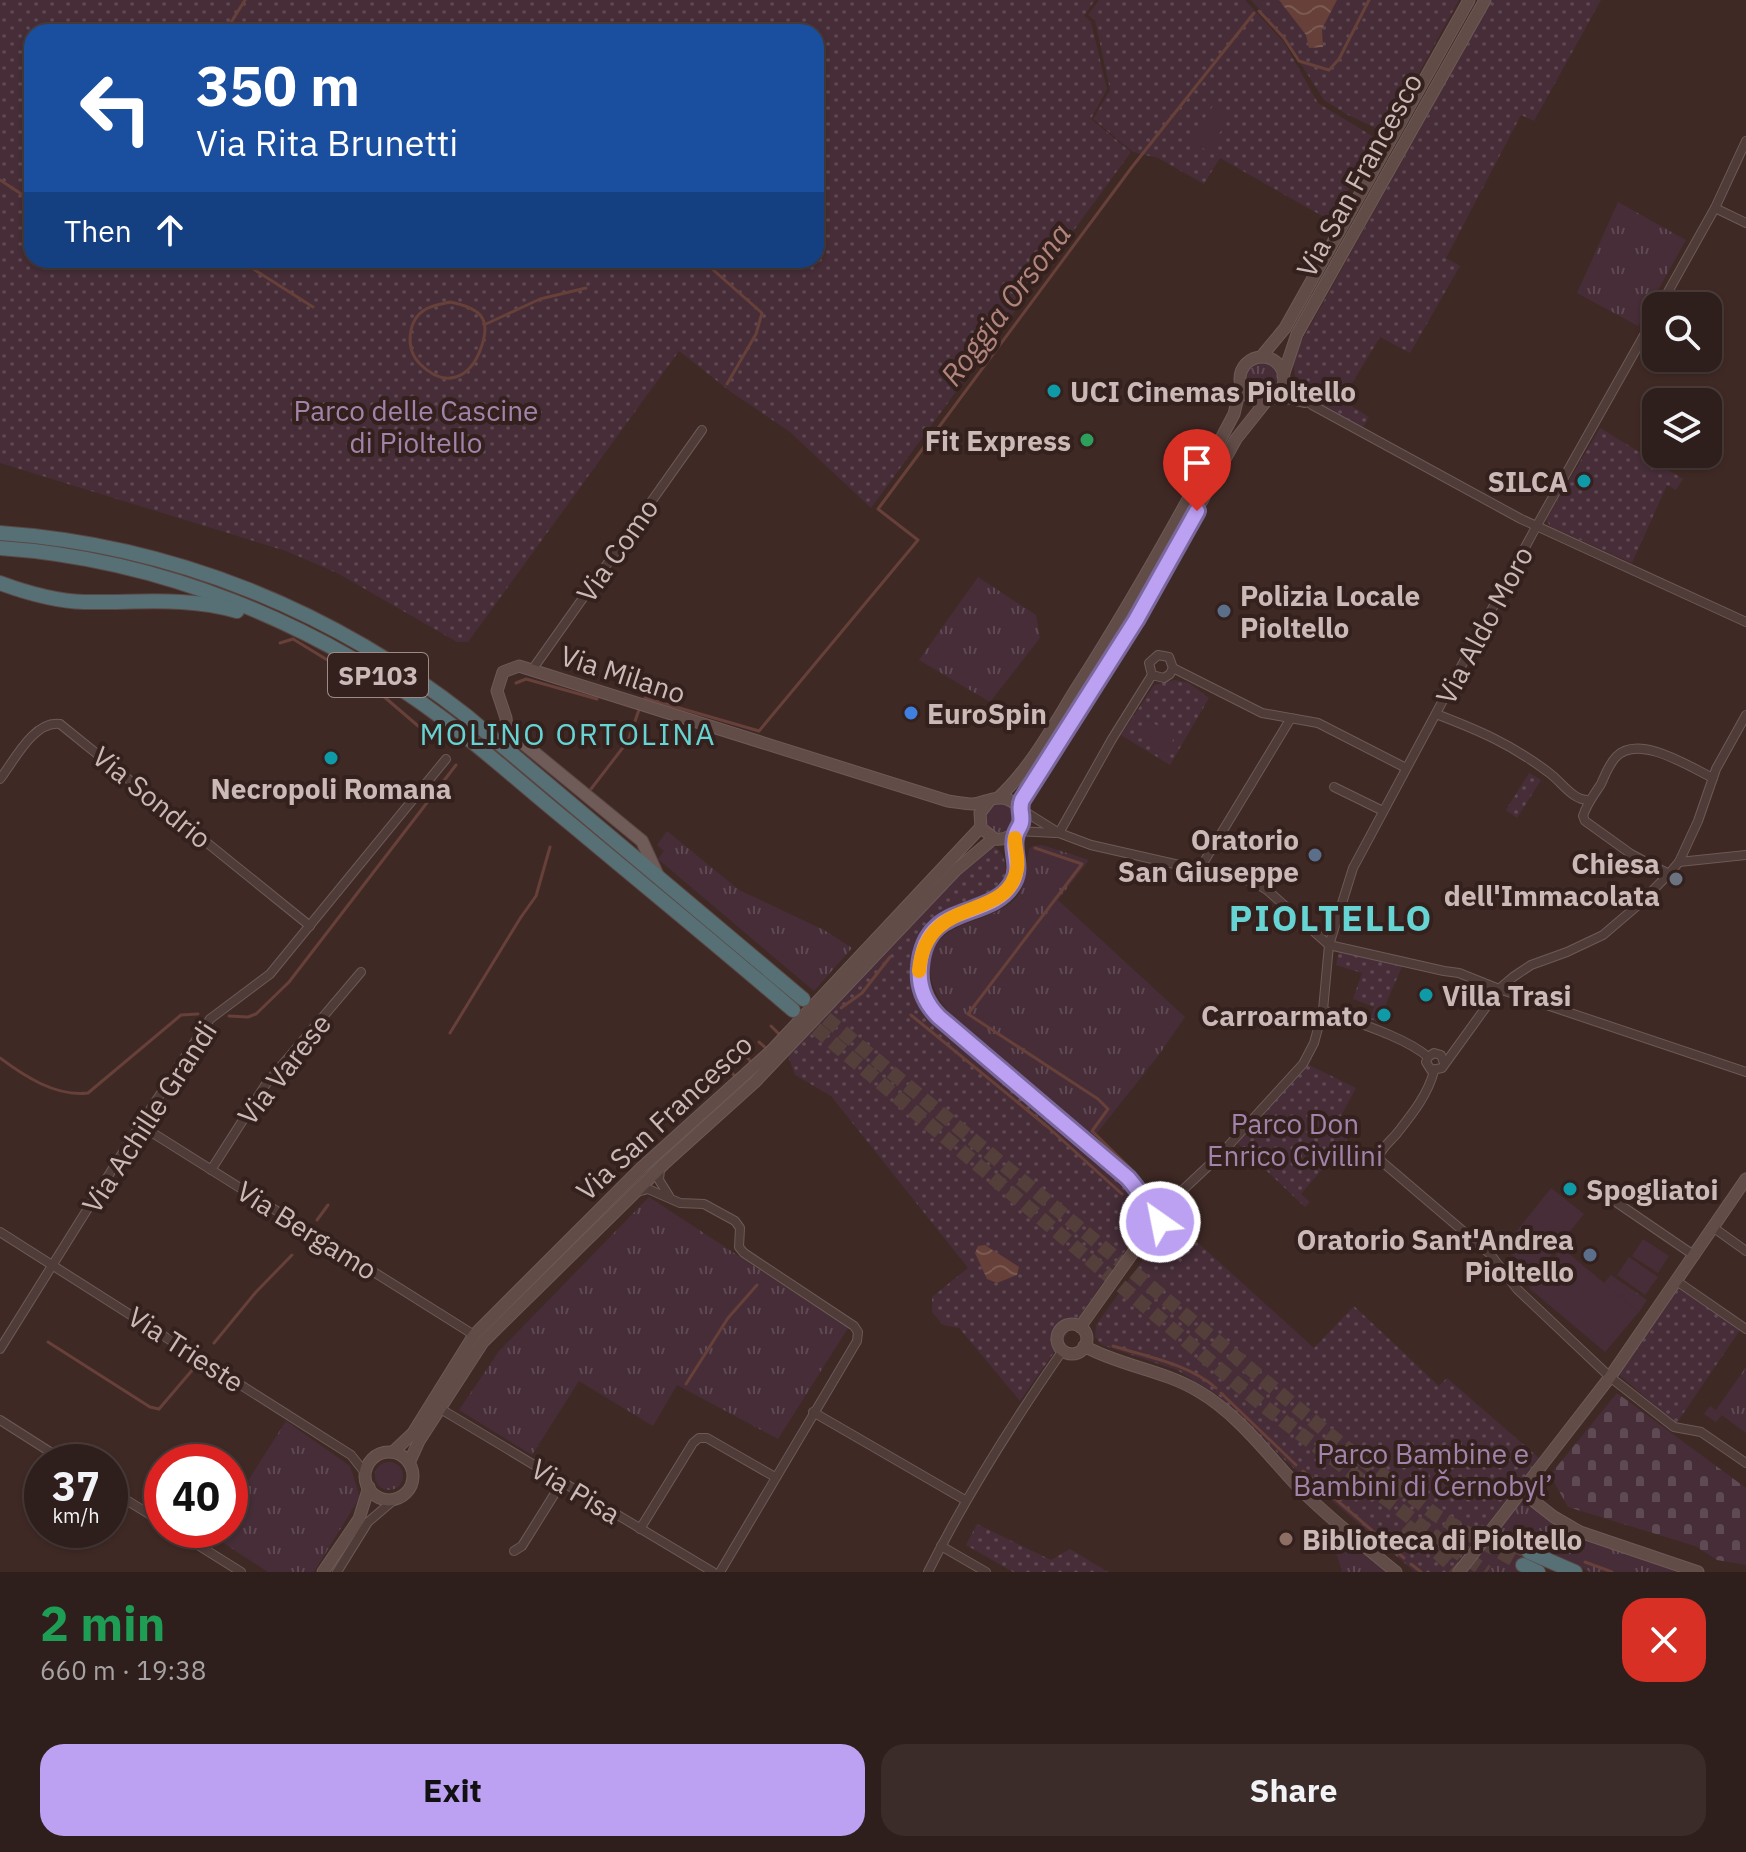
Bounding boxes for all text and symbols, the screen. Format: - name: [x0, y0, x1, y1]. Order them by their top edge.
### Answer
- text: 350 m: [196, 49, 360, 121]
- icon: left: [64, 56, 168, 160]
- street label: Via San Francesco: [1288, 66, 1430, 284]
- text: Via Rita Brunetti: [196, 119, 458, 166]
- icon: ahead: [148, 208, 192, 252]
- text: Then: [64, 211, 132, 250]
- water label: Roggia Orsona: [931, 215, 1079, 393]
- map controls: [1642, 292, 1722, 468]
- button: search: [1642, 292, 1722, 372]
- place label: UCI Cinemas Pioltello: [1070, 373, 1356, 410]
- marker: UCI Cinemas Pioltello: [1045, 382, 1063, 400]
- button: layers: [1642, 388, 1722, 468]
- park label: Parco delle Cascine di Pioltello: [293, 392, 539, 461]
- place label: Fit Express: [925, 422, 1071, 459]
- pin: [1163, 429, 1231, 511]
- marker: Fit Express: [1078, 431, 1096, 449]
- icon: arrive: [1175, 441, 1219, 485]
- place label: SILCA: [1488, 463, 1568, 500]
- marker: SILCA: [1575, 472, 1593, 490]
- street label: Via Como: [568, 491, 666, 609]
- street label: Via Aldo Moro: [1427, 540, 1541, 710]
- place label: Polizia Locale Pioltello: [1240, 577, 1420, 646]
- marker: Polizia Locale Pioltello: [1215, 602, 1233, 620]
- street label: Via Milano: [556, 636, 690, 712]
- road number: SP103: [328, 653, 428, 697]
- place label: EuroSpin: [927, 695, 1047, 732]
- marker: EuroSpin: [902, 704, 920, 722]
- district label: MOLINO ORTOLINA: [419, 714, 717, 753]
- street label: Via Sondrio: [85, 738, 219, 856]
- marker: Necropoli Romana: [322, 749, 340, 767]
- place label: Necropoli Romana: [210, 770, 452, 807]
- place label: Oratorio San Giuseppe: [1118, 821, 1299, 890]
- place label: Chiesa dell'Immacolata: [1444, 845, 1660, 914]
- marker: Oratorio San Giuseppe: [1306, 846, 1324, 864]
- marker: Chiesa dell'Immacolata: [1667, 870, 1685, 888]
- district label: PIOLTELLO: [1229, 894, 1433, 941]
- place label: Villa Trasi: [1442, 977, 1572, 1014]
- marker: Villa Trasi: [1417, 986, 1435, 1004]
- place label: Carroarmato: [1201, 997, 1368, 1034]
- street label: Via Varese: [229, 1006, 339, 1132]
- marker: Carroarmato: [1375, 1006, 1393, 1024]
- street label: Via Achille Grandi: [73, 1014, 225, 1220]
- street label: Via San Francesco: [568, 1026, 760, 1208]
- park label: Parco Don Enrico Civillini: [1207, 1105, 1383, 1174]
- place label: Spogliatoi: [1586, 1171, 1718, 1208]
- street label: Via Bergamo: [230, 1172, 384, 1288]
- position arrow: [1118, 1180, 1202, 1264]
- marker: Spogliatoi: [1561, 1180, 1579, 1198]
- place label: Oratorio Sant'Andrea Pioltello: [1297, 1221, 1574, 1290]
- marker: Oratorio Sant'Andrea Pioltello: [1581, 1246, 1599, 1264]
- street label: Via Trieste: [121, 1298, 251, 1400]
- park label: Parco Bambine e Bambini di Černobyl’: [1293, 1435, 1553, 1504]
- speed limit sign: 40: [144, 1444, 248, 1548]
- street label: Via Pisa: [524, 1450, 628, 1532]
- text: 37: [52, 1460, 100, 1512]
- text: km/h: [52, 1502, 100, 1529]
- place label: Biblioteca di Pioltello: [1302, 1521, 1582, 1558]
- marker: Biblioteca di Pioltello: [1277, 1530, 1295, 1548]
- text: 2 min: [40, 1592, 165, 1654]
- button: close: [1622, 1598, 1706, 1682]
- text: 660 m · 19:38: [40, 1653, 206, 1687]
- button: Exit: [40, 1744, 865, 1836]
- button: Share: [881, 1744, 1706, 1836]

